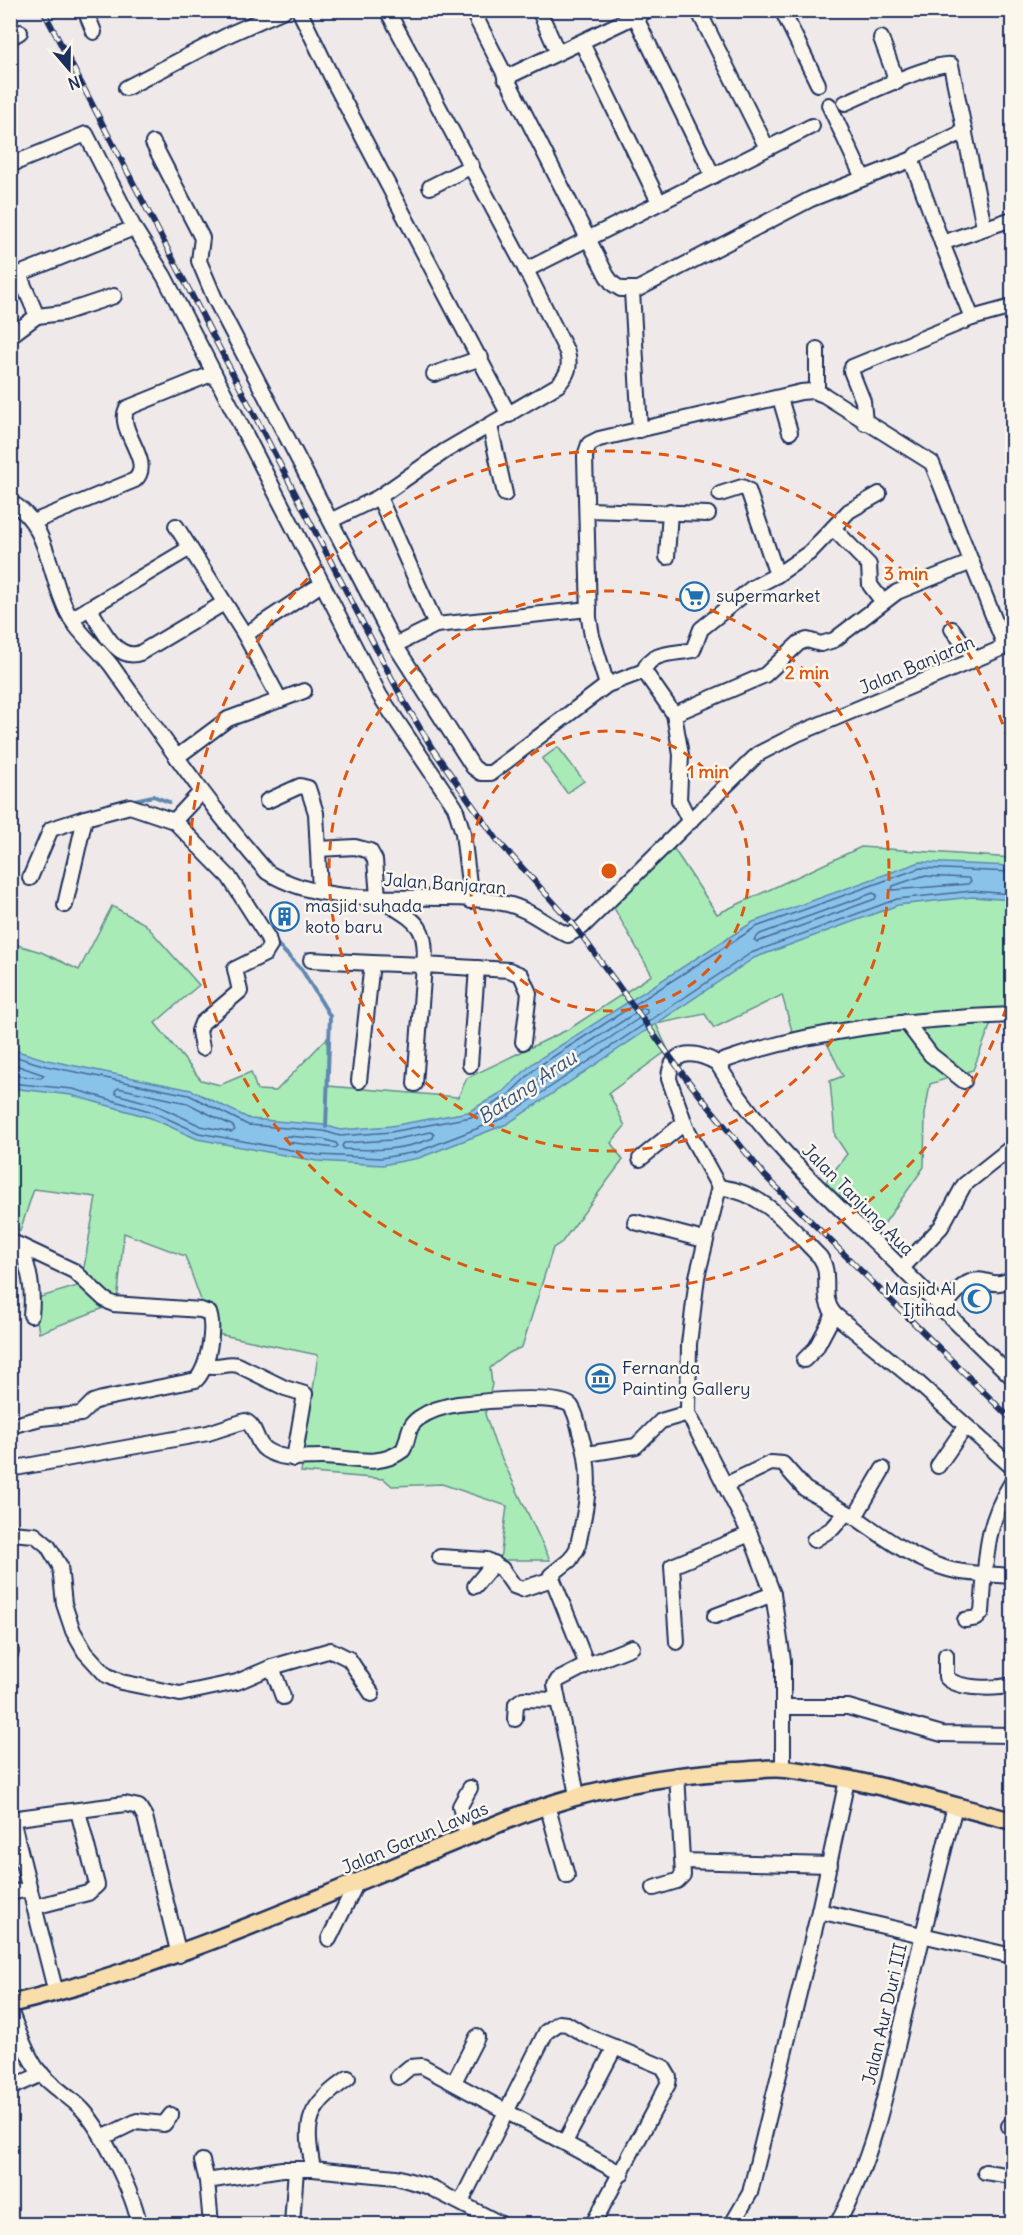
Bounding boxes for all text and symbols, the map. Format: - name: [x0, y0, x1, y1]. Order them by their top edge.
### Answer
- north arrow: [39, 39, 99, 99]
- text: N: [66, 72, 83, 94]
- text: 3 min: [884, 562, 929, 585]
- supermarket icon: supermarket: [679, 580, 711, 612]
- place label: supermarket: [716, 584, 820, 607]
- street label: Jalan Banjaran: [856, 630, 978, 699]
- text: 2 min: [785, 661, 830, 684]
- text: 1 min: [687, 760, 729, 783]
- centre of rings: [599, 861, 619, 881]
- street label: Jalan Banjaran: [383, 868, 507, 899]
- place label: masjid suhada koto baru: [305, 894, 422, 938]
- building icon: masjid suhada koto baru: [268, 900, 300, 932]
- water label: Batang Arau: [472, 1044, 582, 1129]
- street label: Jalan Tanjung Aua: [798, 1139, 919, 1260]
- place label: Masjid Al Ijtihad: [885, 1277, 956, 1321]
- mosque icon: Masjid Al Ijtihad: [961, 1283, 993, 1315]
- place label: Fernanda Painting Gallery: [622, 1356, 750, 1400]
- museum icon: Fernanda Painting Gallery: [585, 1362, 617, 1394]
- street label: Jalan Garun Lawas: [338, 1796, 491, 1879]
- street label: Jalan Aur Duri III: [857, 1941, 912, 2087]

